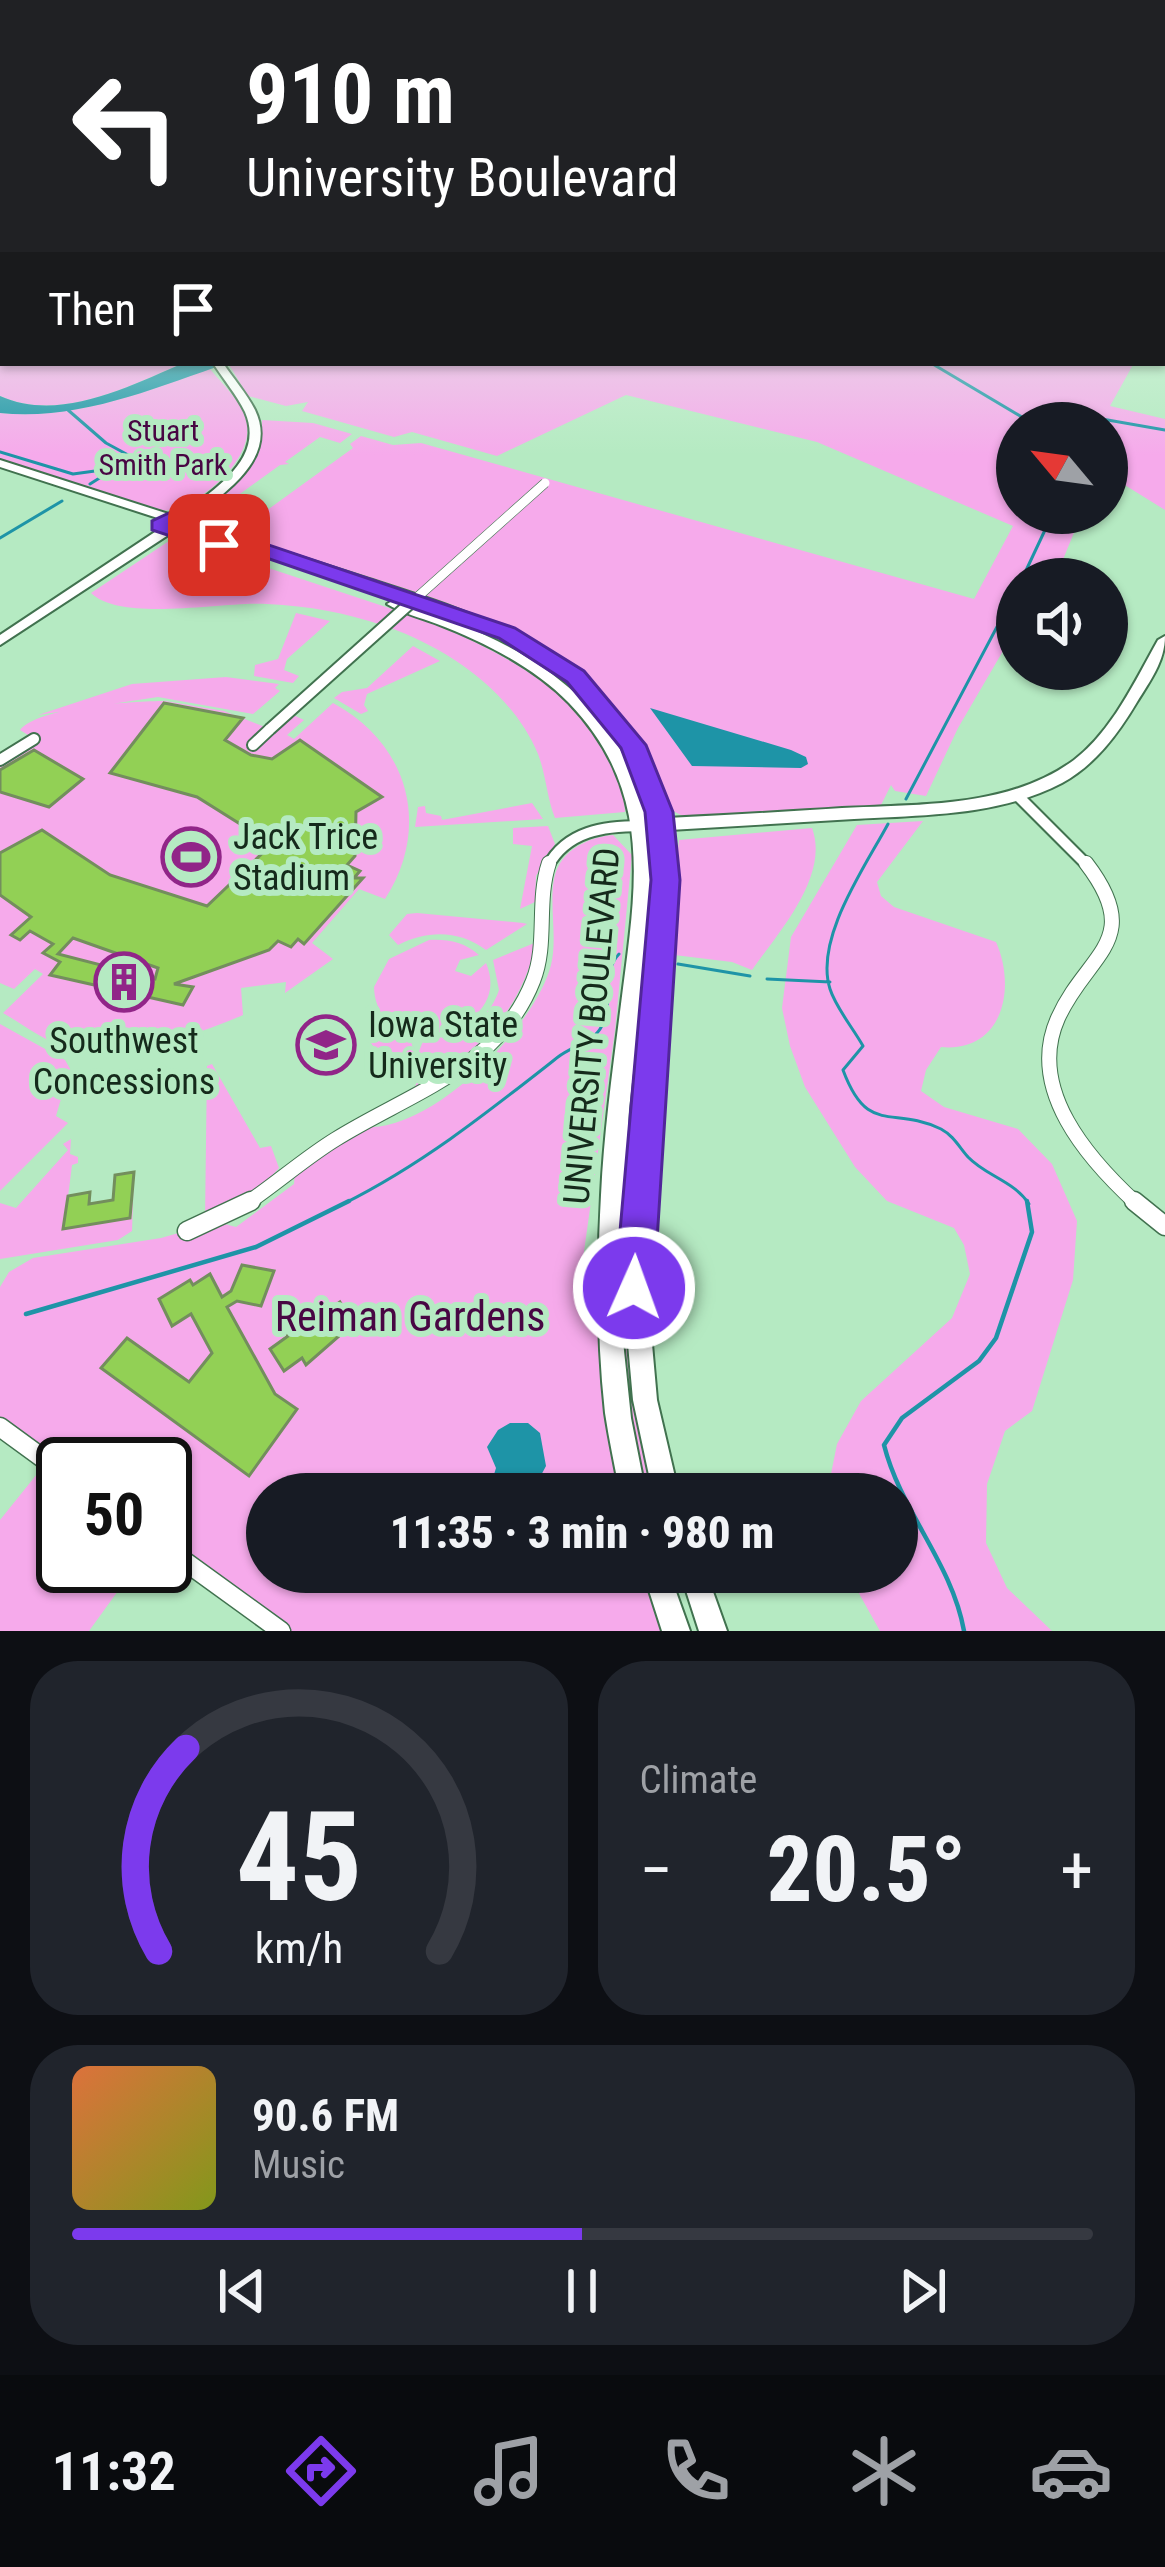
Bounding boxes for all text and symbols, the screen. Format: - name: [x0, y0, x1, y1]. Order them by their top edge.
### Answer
- text: 910 m: [246, 45, 455, 144]
- icon: left: [48, 48, 204, 204]
- text: University Boulevard: [246, 146, 679, 209]
- icon: arrive: [160, 276, 226, 342]
- text: Then: [48, 283, 136, 336]
- north arrow: [996, 402, 1128, 534]
- map controls: [996, 402, 1128, 690]
- park label: Stuart Smith Park: [99, 413, 228, 482]
- pin: [168, 494, 270, 596]
- icon: arrive: [186, 512, 252, 578]
- button: sound: [996, 558, 1128, 690]
- place label: Jack Trice Stadium: [233, 816, 378, 899]
- sports icon: Jack Trice Stadium: [160, 826, 222, 888]
- street label: UNIVERSITY BOULEVARD: [555, 846, 629, 1206]
- building icon: Southwest Concessions: [93, 951, 155, 1013]
- place label: Iowa State University: [368, 1004, 518, 1087]
- school or university icon: Iowa State University: [295, 1014, 357, 1076]
- place label: Southwest Concessions: [33, 1020, 215, 1103]
- position arrow: [571, 1225, 697, 1351]
- park label: Reiman Gardens: [275, 1292, 545, 1341]
- speed limit sign: 50: [36, 1437, 192, 1593]
- text: 11:35 · 3 min · 980 m: [390, 1506, 774, 1559]
- text: Climate: [640, 1757, 757, 1803]
- text: 45: [236, 1784, 362, 1930]
- text: 20.5°: [767, 1818, 966, 1923]
- text: −: [640, 1832, 673, 1909]
- text: +: [1060, 1832, 1093, 1909]
- text: km/h: [255, 1923, 343, 1973]
- text: 90.6 FM: [252, 2089, 399, 2142]
- text: Music: [252, 2142, 345, 2188]
- icon: previous: [209, 2258, 275, 2324]
- icon: pause: [549, 2258, 615, 2324]
- icon: next: [890, 2258, 956, 2324]
- icon: directions: [279, 2429, 363, 2513]
- icon: music: [467, 2429, 551, 2513]
- icon: phone: [654, 2429, 738, 2513]
- icon: climate: [842, 2429, 926, 2513]
- icon: car: [1029, 2429, 1113, 2513]
- text: 11:32: [52, 2440, 176, 2503]

